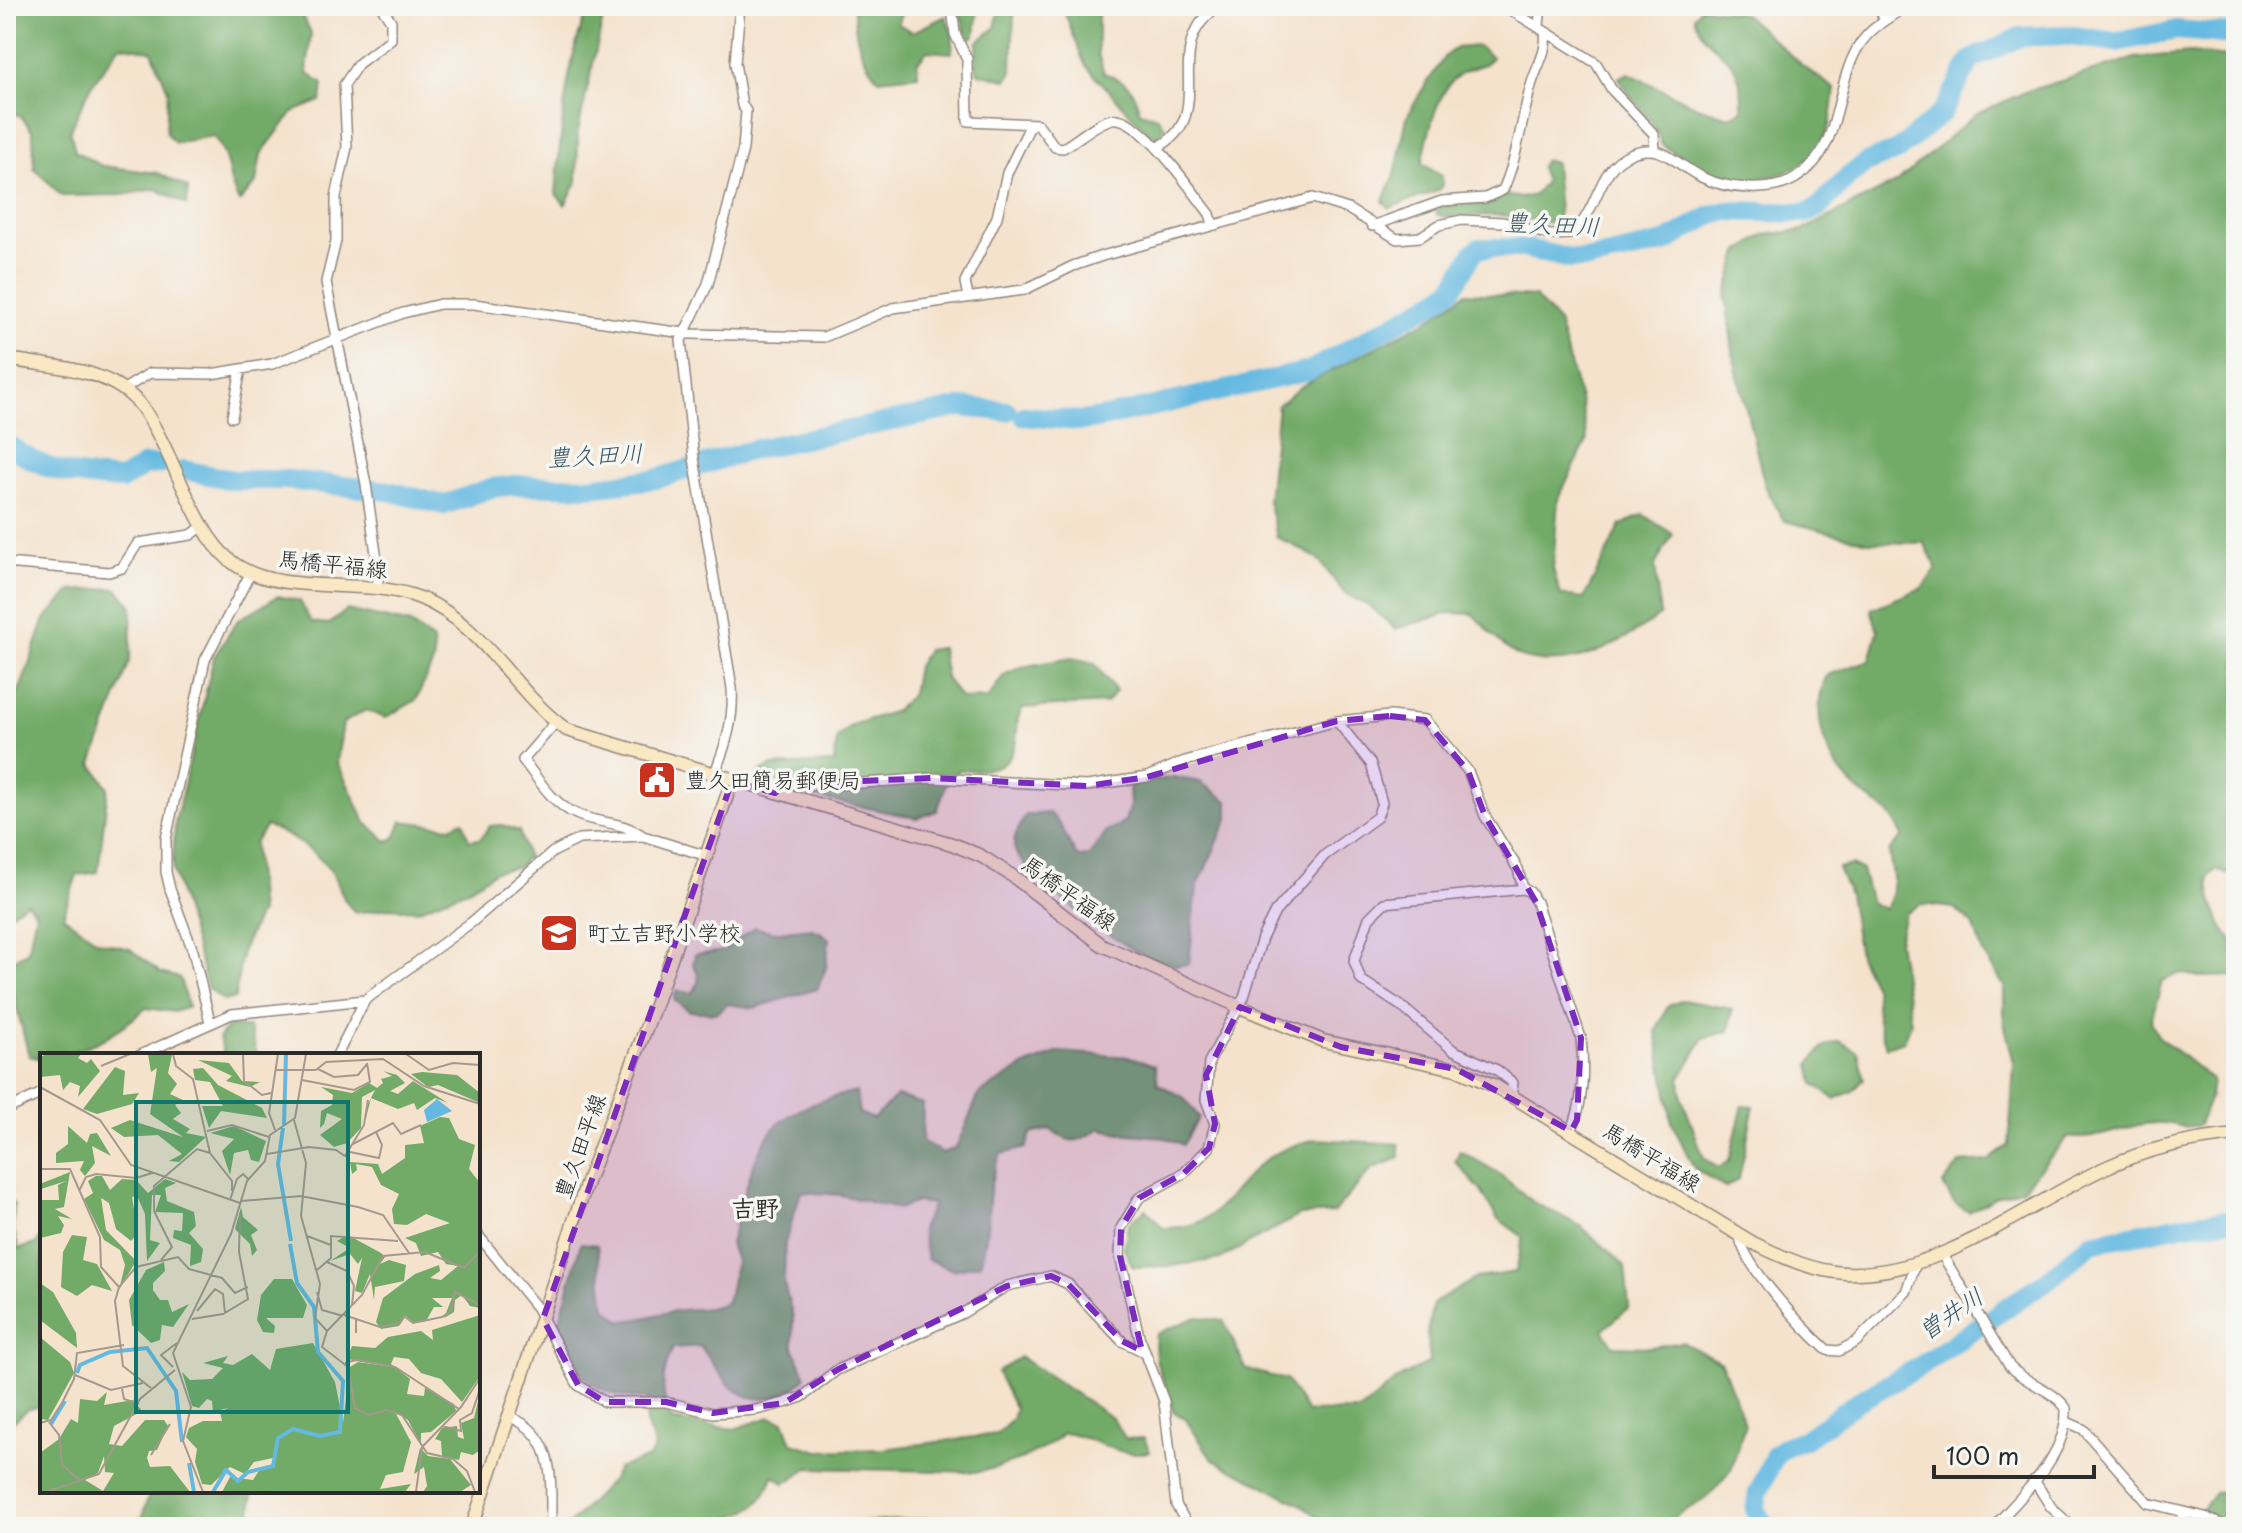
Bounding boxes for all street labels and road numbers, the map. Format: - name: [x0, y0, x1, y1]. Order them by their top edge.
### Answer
- street label: 馬橋平福線: [277, 540, 390, 585]
- street label: 馬橋平福線: [1016, 846, 1124, 937]
- street label: 豊久田平線: [544, 1088, 613, 1203]
- street label: 馬橋平福線: [1597, 1113, 1708, 1199]

